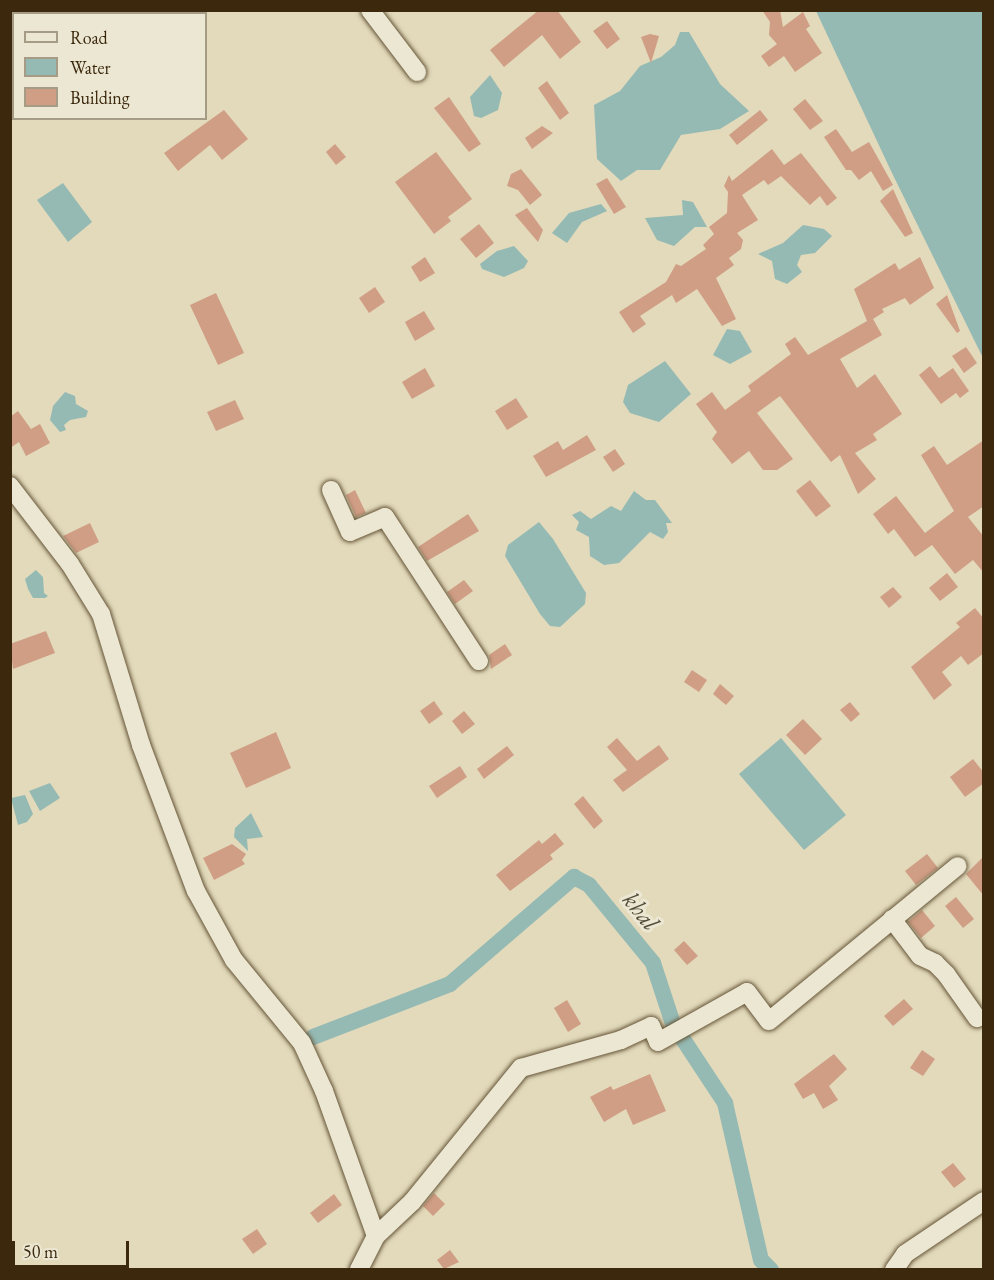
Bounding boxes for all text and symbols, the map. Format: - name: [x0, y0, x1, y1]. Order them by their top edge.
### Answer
- legend: [12, 12, 207, 120]
- text: Road: [70, 26, 108, 49]
- text: Water: [70, 56, 111, 79]
- text: Building: [70, 86, 130, 109]
- water label: khal: [617, 886, 665, 936]
- scale bar: [15, 1229, 132, 1267]
- text: 50 m: [23, 1240, 58, 1263]

